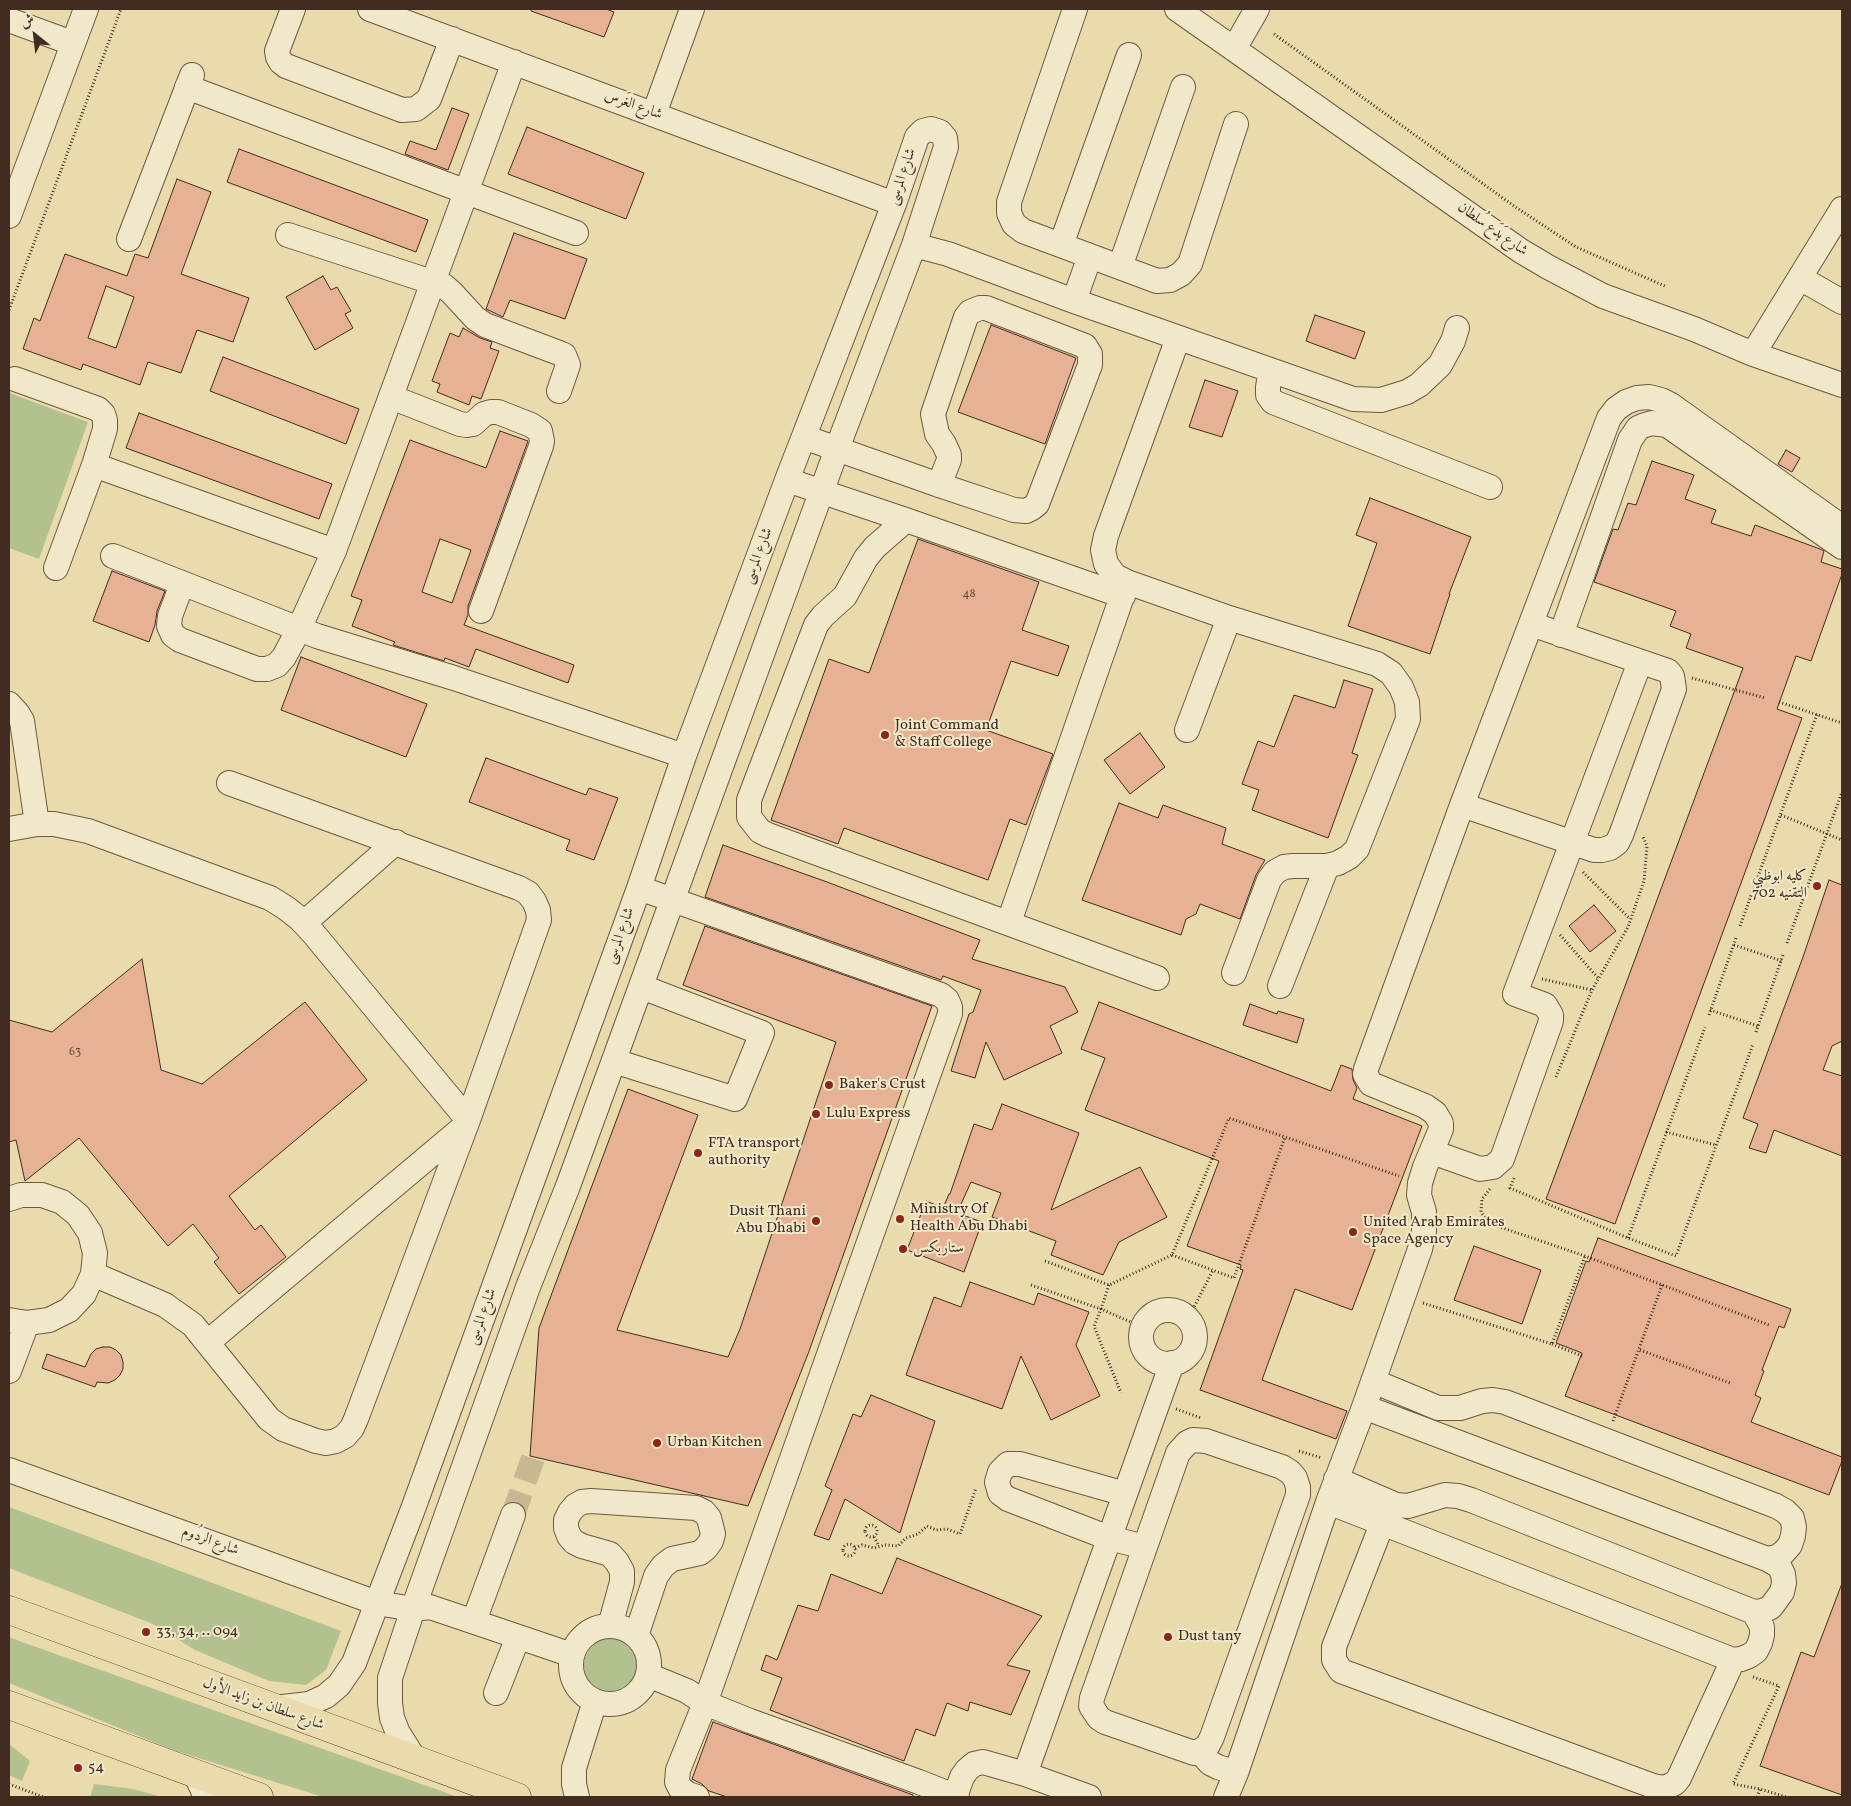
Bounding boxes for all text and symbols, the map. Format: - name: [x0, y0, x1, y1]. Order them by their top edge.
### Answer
- north arrow: [10, 10, 60, 60]
- text: ش: [17, 10, 38, 33]
- street label: شارع الغَرس: [602, 87, 664, 125]
- street label: شارع المرسى: [885, 146, 921, 208]
- street label: شارع بَدَع سُلطان: [1453, 199, 1531, 261]
- street label: شارع المرسى: [740, 525, 778, 587]
- house number: 48: [962, 588, 976, 602]
- place label: Joint Command & Staff College: [895, 717, 999, 752]
- marker: Joint Command & Staff College: [879, 729, 891, 741]
- place label: كليه ابوظبي التقنيه 702: [1752, 868, 1807, 903]
- marker: كليه ابوظبي التقنيه 702: [1811, 880, 1823, 892]
- street label: شارع المرسى: [602, 905, 640, 967]
- house number: 63: [69, 1046, 81, 1060]
- place label: Baker's Crust: [839, 1076, 926, 1094]
- marker: Baker's Crust: [823, 1079, 835, 1091]
- place label: Lulu Express: [826, 1105, 910, 1123]
- marker: Lulu Express: [810, 1108, 822, 1120]
- place label: FTA transport authority: [708, 1135, 800, 1170]
- marker: FTA transport authority: [692, 1147, 704, 1159]
- place label: Ministry Of Health Abu Dhabi: [910, 1201, 1028, 1236]
- place label: Dusit Thani Abu Dhabi: [729, 1203, 806, 1238]
- marker: Ministry Of Health Abu Dhabi: [894, 1213, 906, 1225]
- place label: United Arab Emirates Space Agency: [1363, 1214, 1505, 1249]
- marker: Dusit Thani Abu Dhabi: [810, 1215, 822, 1227]
- marker: United Arab Emirates Space Agency: [1347, 1226, 1359, 1238]
- place label: ستاربكس: [913, 1240, 964, 1258]
- marker: ستاربكس: [897, 1243, 909, 1255]
- street label: شارع المرسى: [464, 1286, 502, 1348]
- place label: Urban Kitchen: [667, 1434, 762, 1452]
- marker: Urban Kitchen: [651, 1437, 663, 1449]
- street label: شارع الردُوم: [179, 1523, 241, 1561]
- place label: 33, 34, .. 094: [156, 1623, 239, 1641]
- marker: 33, 34, .. 094: [140, 1626, 152, 1638]
- place label: Dust tany: [1178, 1628, 1241, 1646]
- marker: Dust tany: [1162, 1631, 1174, 1643]
- street label: شارع سلطان بن زايد الأول: [200, 1675, 326, 1735]
- place label: 54: [88, 1759, 104, 1777]
- marker: 54: [72, 1762, 84, 1774]

